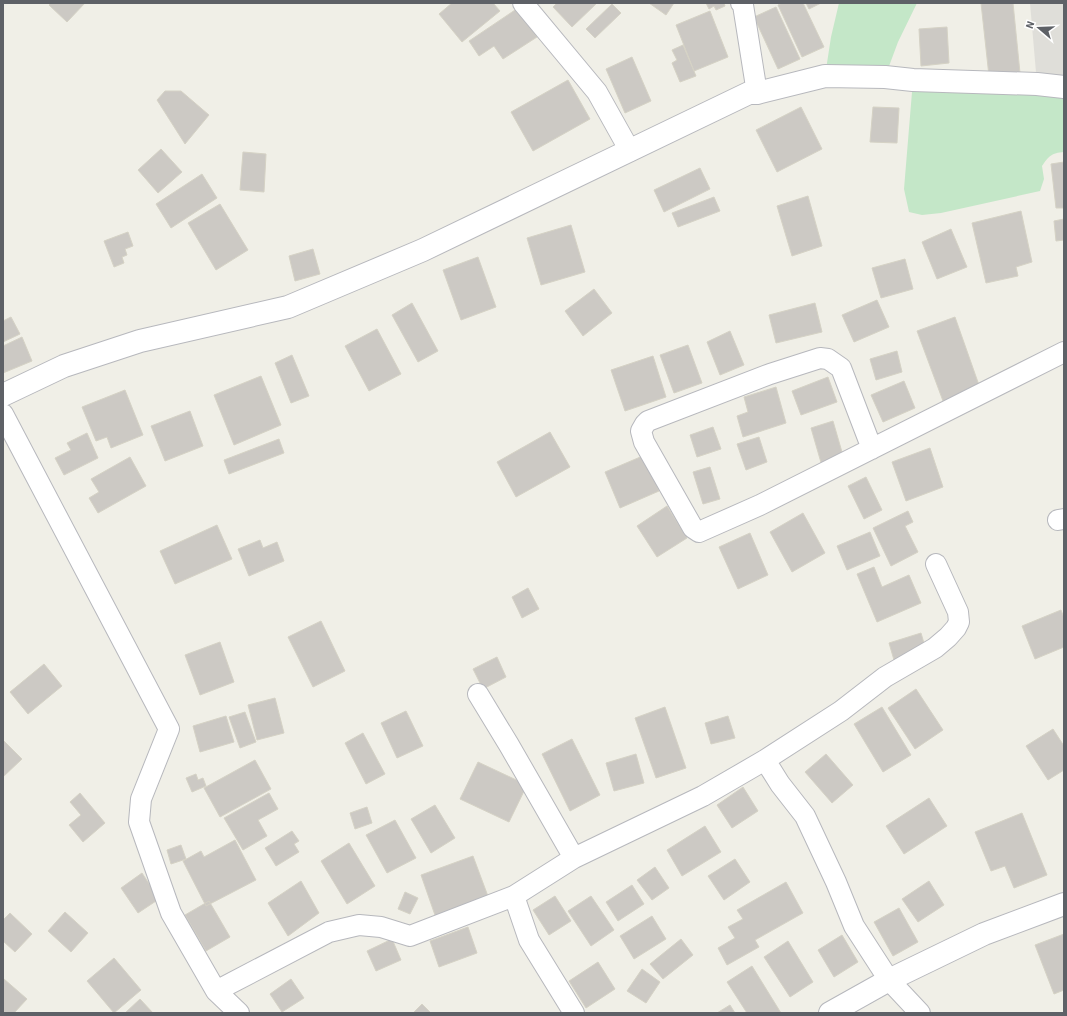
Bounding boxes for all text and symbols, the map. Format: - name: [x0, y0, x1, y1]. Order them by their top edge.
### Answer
- north arrow: [1019, 8, 1059, 48]
- text: N: [1022, 19, 1038, 31]

